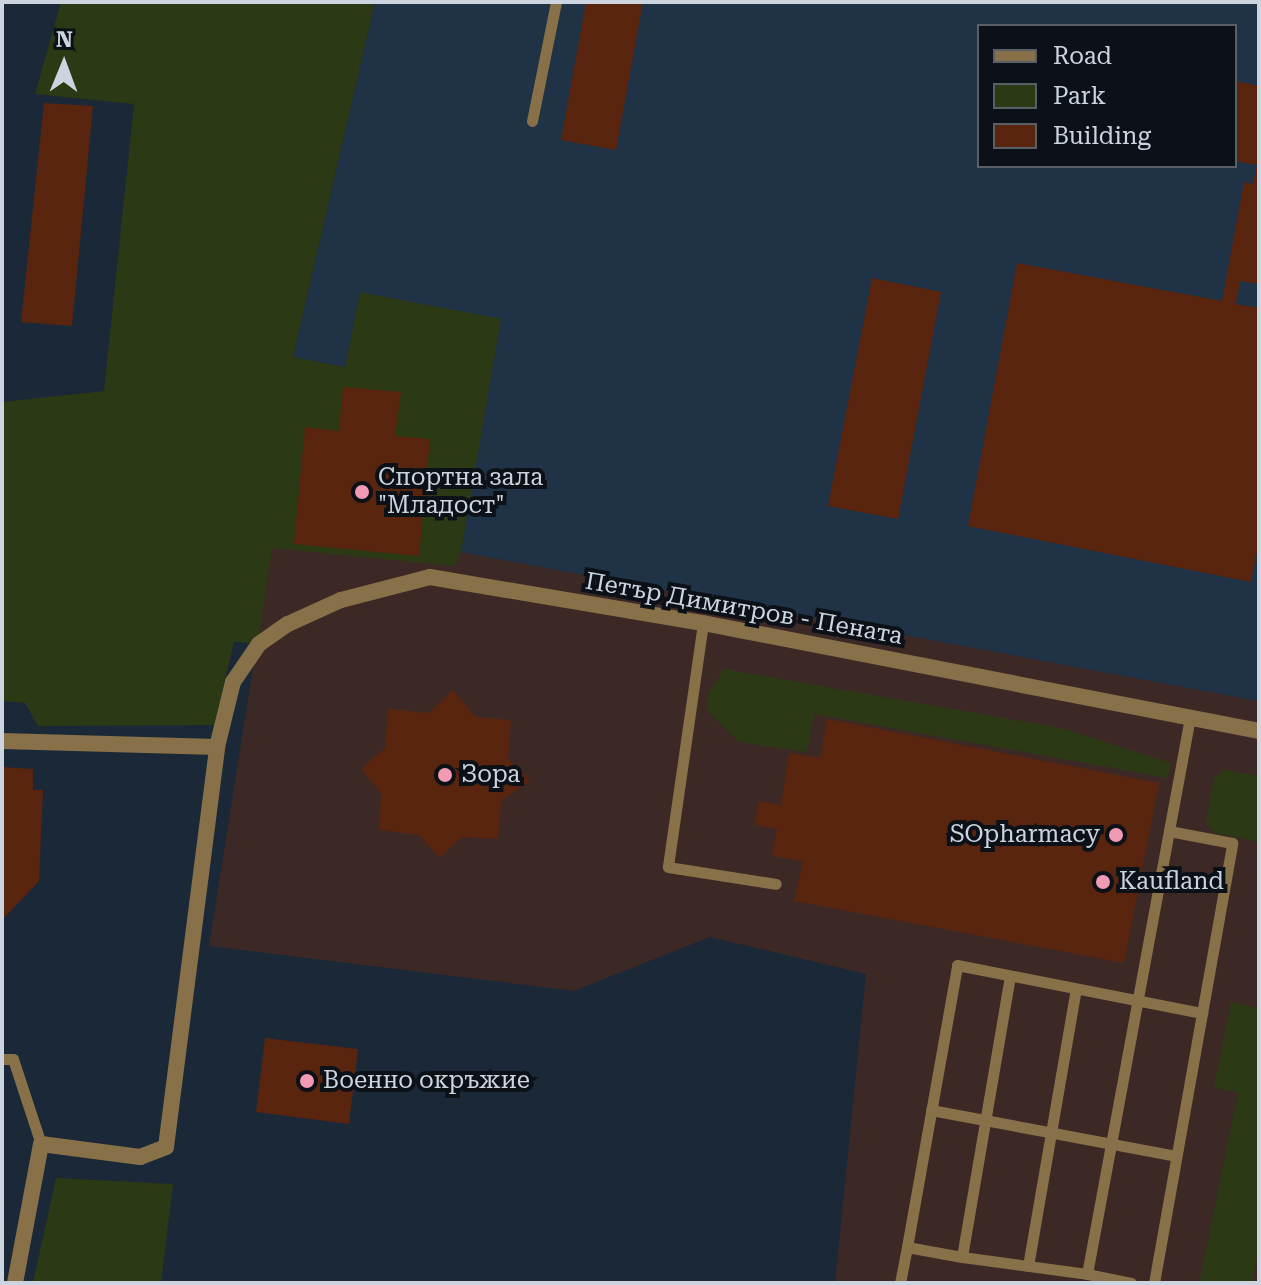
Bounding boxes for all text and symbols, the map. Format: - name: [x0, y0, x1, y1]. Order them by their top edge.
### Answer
- north arrow: [24, 24, 104, 104]
- legend: [977, 24, 1237, 168]
- text: N: [56, 27, 73, 52]
- text: Road: [1053, 42, 1112, 70]
- text: Park: [1053, 82, 1106, 110]
- text: Building: [1053, 122, 1151, 150]
- place label: Спортна зала "Младост": [378, 464, 543, 520]
- marker: Спортна зала "Младост": [353, 483, 371, 501]
- street label: Петър Димитров - Пената: [583, 567, 905, 651]
- place label: Зора: [461, 761, 520, 789]
- marker: Зора: [436, 766, 454, 784]
- place label: SOpharmacy: [950, 821, 1100, 849]
- marker: SOpharmacy: [1107, 826, 1125, 844]
- place label: Kaufland: [1119, 868, 1224, 896]
- marker: Kaufland: [1094, 873, 1112, 891]
- place label: Военно окръжие: [323, 1067, 530, 1095]
- marker: Военно окръжие: [298, 1072, 316, 1090]

